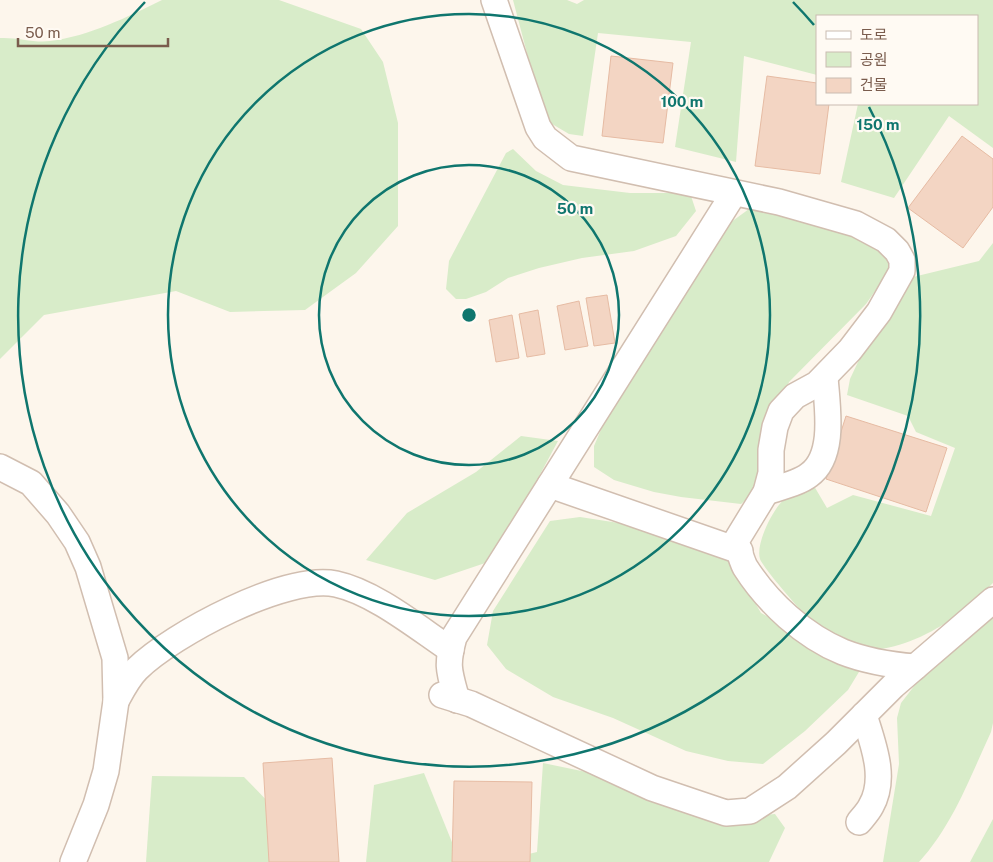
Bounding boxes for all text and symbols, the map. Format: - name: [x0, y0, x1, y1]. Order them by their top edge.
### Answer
- scale bar: [18, 15, 168, 47]
- legend: [816, 15, 978, 105]
- text: 50 m: [25, 24, 60, 41]
- text: 도로: [860, 26, 888, 43]
- text: 공원: [860, 51, 888, 68]
- text: 건물: [860, 76, 888, 93]
- text: 100 m: [661, 93, 703, 110]
- text: 150 m: [856, 116, 900, 133]
- text: 50 m: [557, 200, 593, 217]
- centre of rings: [460, 306, 478, 324]

